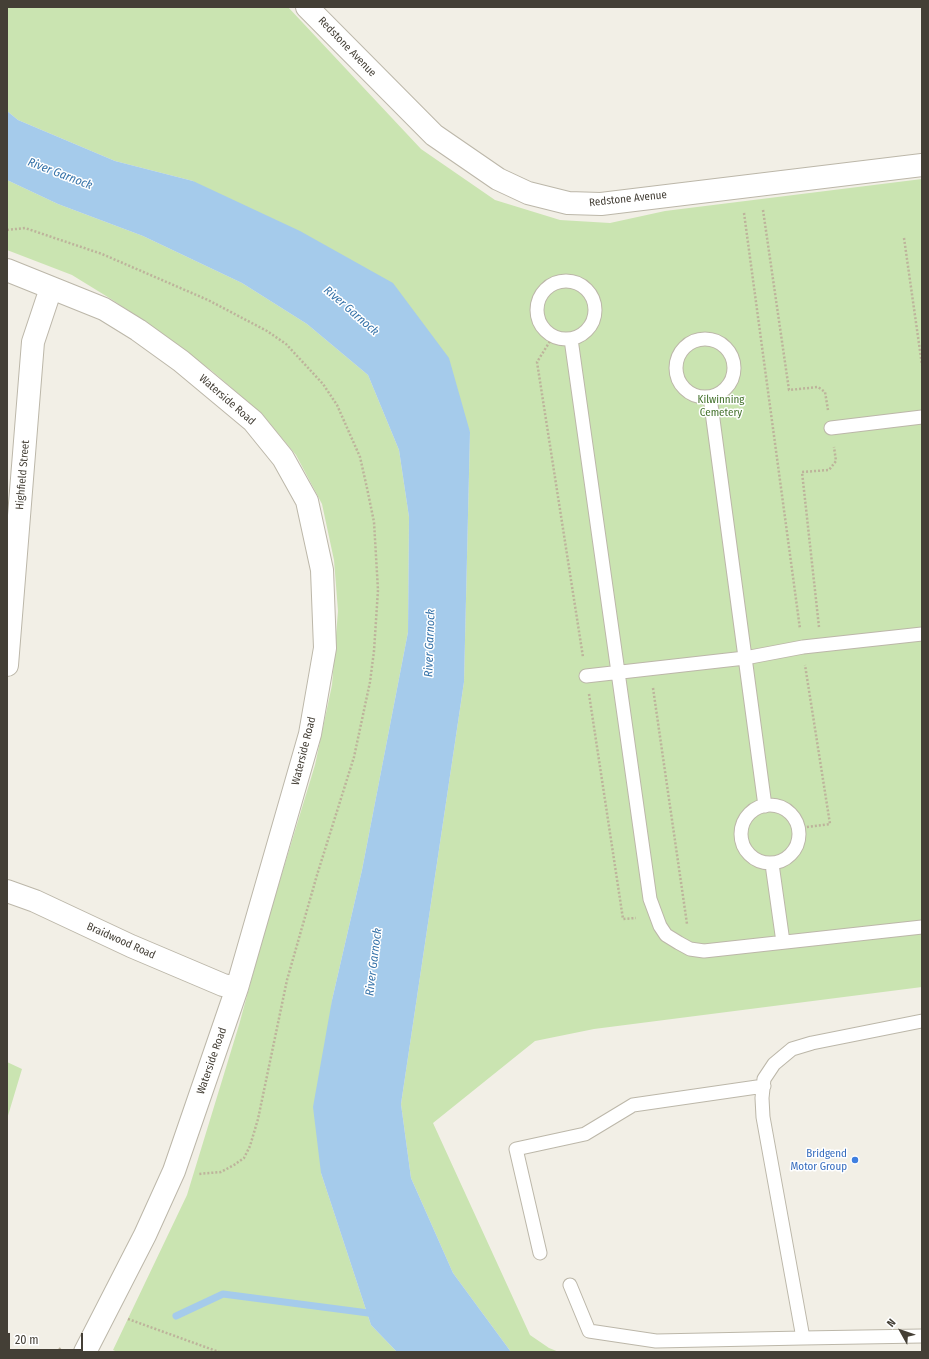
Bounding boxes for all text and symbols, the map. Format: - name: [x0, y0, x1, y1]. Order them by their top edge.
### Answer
- street label: Redstone Avenue: [315, 14, 379, 80]
- water label: River Garnock: [26, 155, 94, 193]
- street label: Redstone Avenue: [589, 188, 667, 210]
- water label: River Garnock: [321, 283, 381, 339]
- street label: Waterside Road: [196, 372, 258, 428]
- park label: Kilwinning Cemetery: [698, 393, 744, 419]
- street label: Highfield Street: [13, 440, 33, 510]
- water label: River Garnock: [422, 609, 438, 677]
- street label: Waterside Road: [289, 715, 319, 787]
- street label: Braidwood Road: [85, 920, 157, 962]
- water label: River Garnock: [363, 927, 385, 997]
- street label: Waterside Road: [194, 1026, 230, 1096]
- place label: Bridgend Motor Group: [791, 1147, 847, 1173]
- marker: Bridgend Motor Group: [850, 1155, 860, 1165]
- north arrow: [881, 1311, 921, 1351]
- text: N: [884, 1316, 899, 1330]
- scale bar: [10, 1325, 85, 1351]
- text: 20 m: [15, 1333, 39, 1347]

